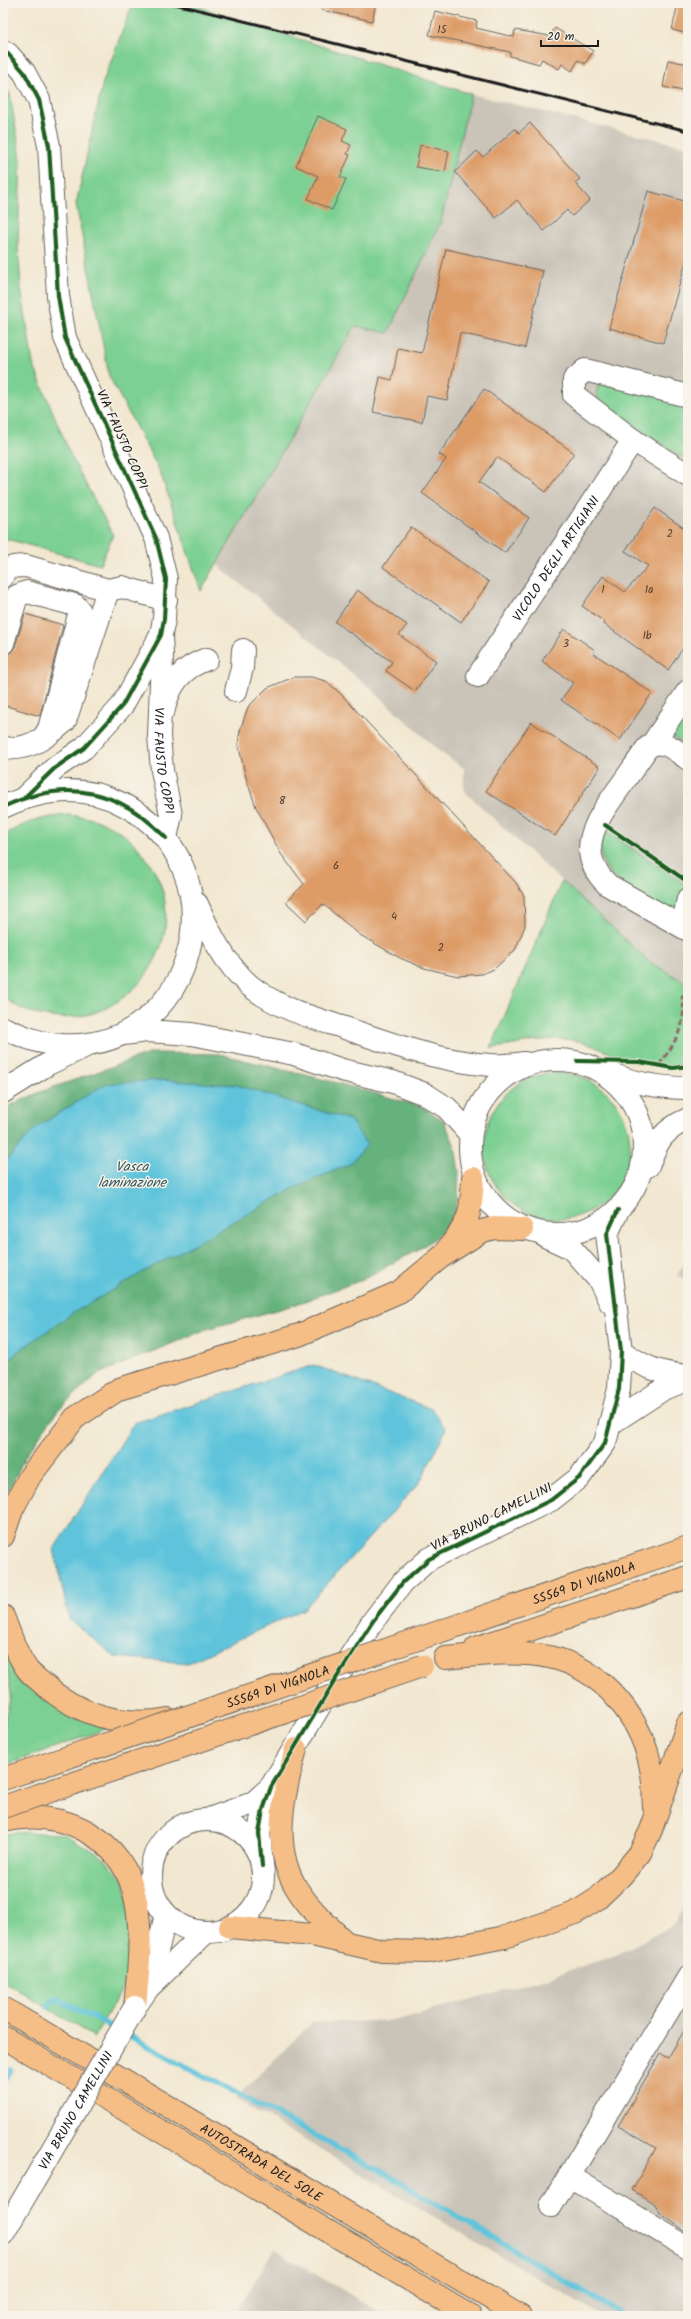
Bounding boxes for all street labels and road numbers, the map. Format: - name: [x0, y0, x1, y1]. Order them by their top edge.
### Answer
- street label: VIA FAUSTO COPPI: [90, 386, 153, 493]
- street label: VICOLO DEGLI ARTIGIANI: [508, 492, 606, 626]
- street label: VIA FAUSTO COPPI: [147, 707, 180, 816]
- street label: VIA BRUNO CAMELLINI: [427, 1477, 556, 1557]
- street label: SS569 DI VIGNOLA: [530, 1557, 639, 1611]
- street label: SS569 DI VIGNOLA: [224, 1660, 333, 1715]
- street label: VIA BRUNO CAMELLINI: [34, 2047, 119, 2174]
- street label: AUTOSTRADA DEL SOLE: [196, 2119, 326, 2208]

